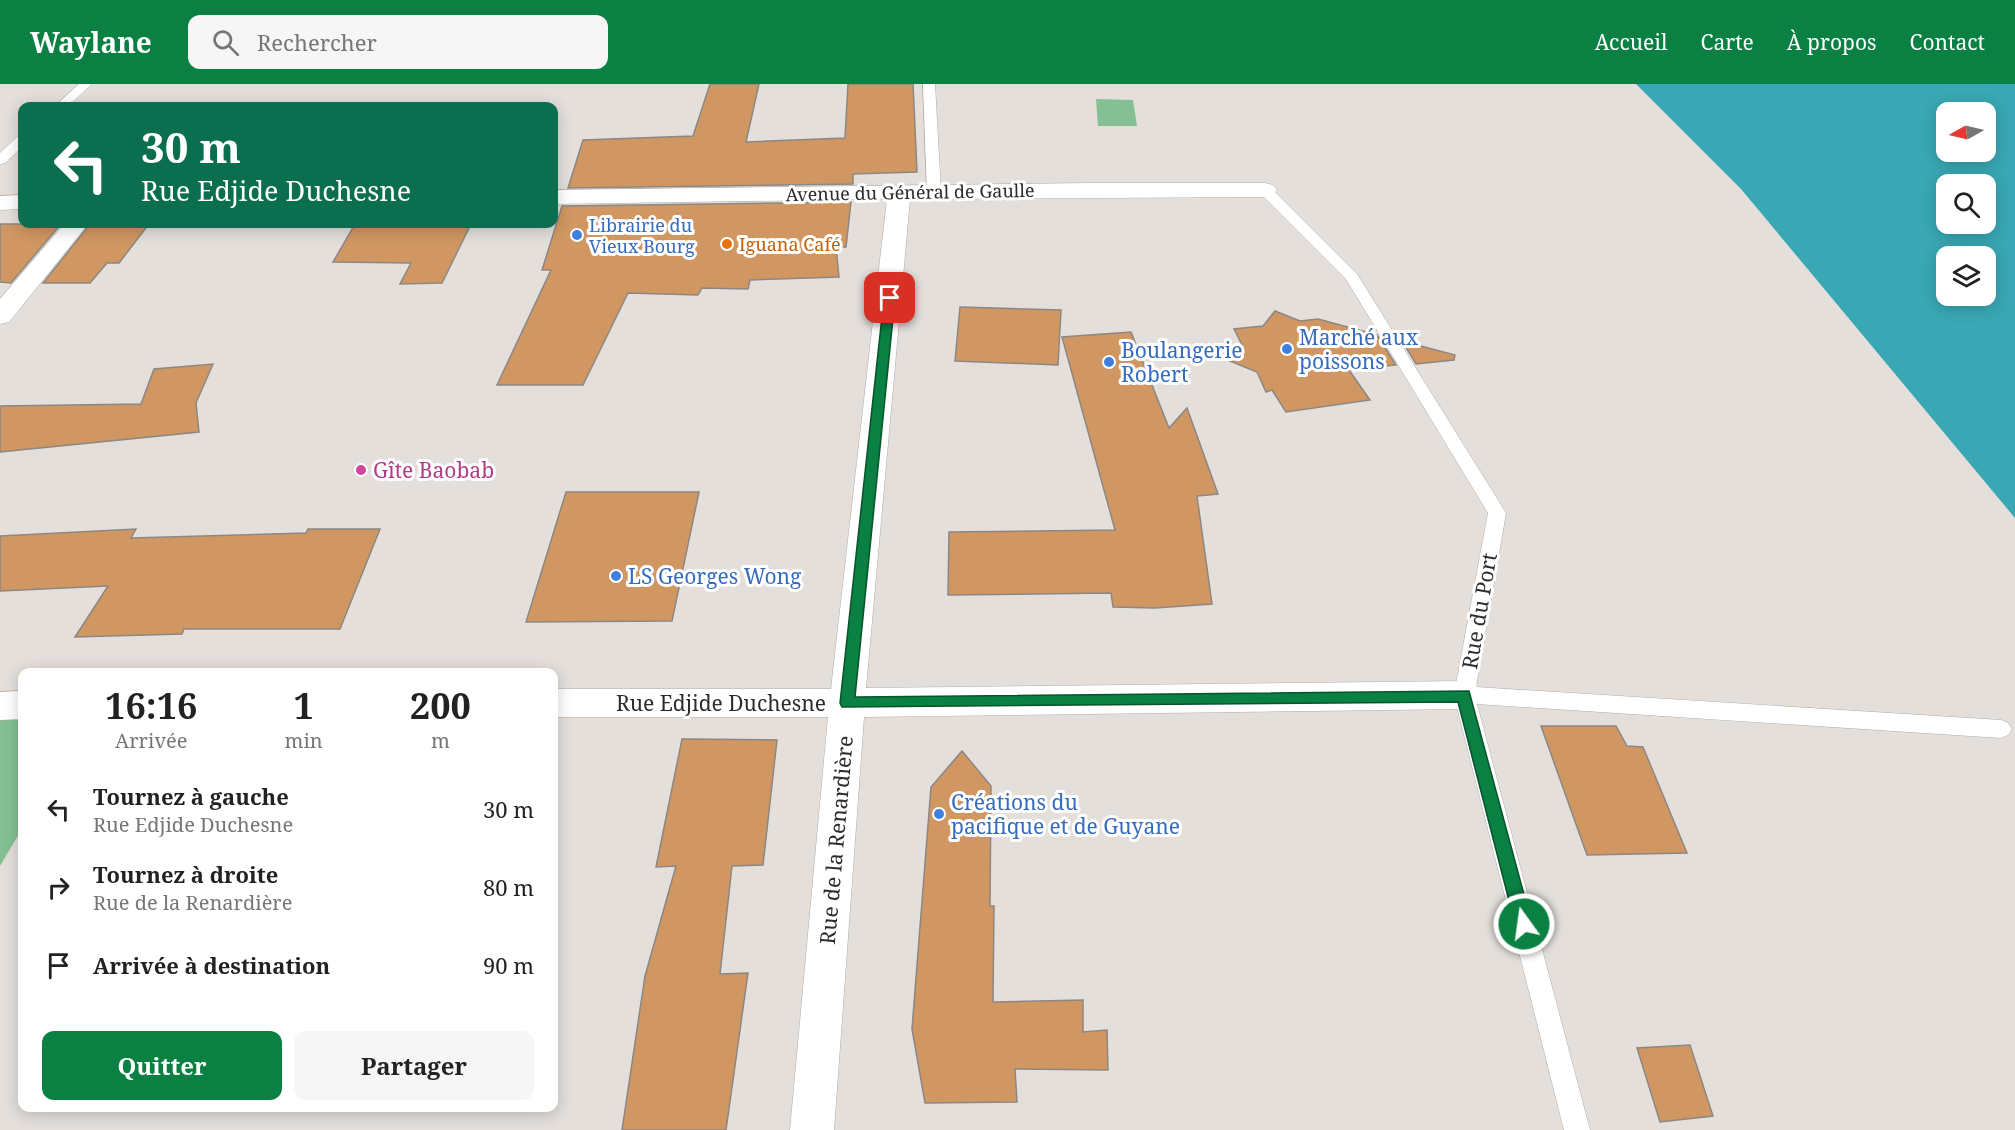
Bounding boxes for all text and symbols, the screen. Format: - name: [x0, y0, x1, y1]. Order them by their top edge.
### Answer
- search box: [188, 15, 608, 69]
- text: Waylane: [30, 23, 152, 61]
- icon: search: [209, 26, 242, 59]
- text: Rechercher: [257, 27, 377, 57]
- text: Accueil: [1595, 28, 1668, 56]
- text: Carte: [1701, 28, 1754, 56]
- text: À propos: [1787, 28, 1877, 56]
- text: Contact: [1910, 28, 1985, 56]
- north arrow: [1936, 102, 1996, 162]
- map controls: [1936, 102, 1996, 306]
- text: 30 m: [141, 118, 241, 175]
- icon: left: [42, 126, 120, 204]
- text: Rue Edjide Duchesne: [141, 172, 411, 209]
- button: search: [1936, 174, 1996, 234]
- street label: Avenue du Général de Gaulle: [785, 178, 1035, 206]
- place label: Librairie du Vieux Bourg: [589, 213, 695, 258]
- marker: Librairie du Vieux Bourg: [570, 228, 584, 242]
- place label: Iguana Café: [739, 232, 841, 256]
- marker: Iguana Café: [720, 237, 734, 251]
- button: layers: [1936, 246, 1996, 306]
- pin: [864, 272, 915, 323]
- icon: arrive: [873, 281, 906, 314]
- place label: Marché aux poissons: [1299, 323, 1419, 375]
- place label: Boulangerie Robert: [1121, 336, 1242, 388]
- marker: Marché aux poissons: [1280, 342, 1294, 356]
- marker: Boulangerie Robert: [1102, 355, 1116, 369]
- place label: Gîte Baobab: [373, 456, 494, 484]
- marker: Gîte Baobab: [354, 463, 368, 477]
- street label: Rue du Port: [1455, 551, 1503, 671]
- place label: LS Georges Wong: [628, 562, 802, 590]
- marker: LS Georges Wong: [609, 569, 623, 583]
- text: 16:16: [105, 681, 197, 730]
- text: 1: [293, 681, 314, 730]
- text: 200: [410, 681, 471, 730]
- street label: Rue Edjide Duchesne: [616, 689, 826, 717]
- text: Arrivée: [115, 727, 187, 754]
- text: min: [285, 727, 323, 754]
- text: m: [431, 727, 450, 754]
- street label: Rue de la Renardière: [813, 734, 859, 946]
- text: Tournez à gauche: [93, 781, 289, 811]
- place label: Créations du pacifique et de Guyane: [951, 788, 1180, 840]
- icon: left: [42, 793, 75, 826]
- text: 30 m: [483, 794, 534, 824]
- marker: Créations du pacifique et de Guyane: [932, 807, 946, 821]
- text: Rue Edjide Duchesne: [93, 811, 293, 838]
- text: Tournez à droite: [93, 859, 278, 889]
- icon: right: [42, 871, 75, 904]
- text: 80 m: [483, 872, 534, 902]
- text: Rue de la Renardière: [93, 889, 292, 916]
- position arrow: [1492, 892, 1556, 956]
- icon: arrive: [42, 949, 75, 982]
- text: Arrivée à destination: [93, 950, 330, 980]
- text: 90 m: [483, 950, 534, 980]
- button: Quitter: [42, 1031, 282, 1100]
- button: Partager: [294, 1031, 534, 1100]

